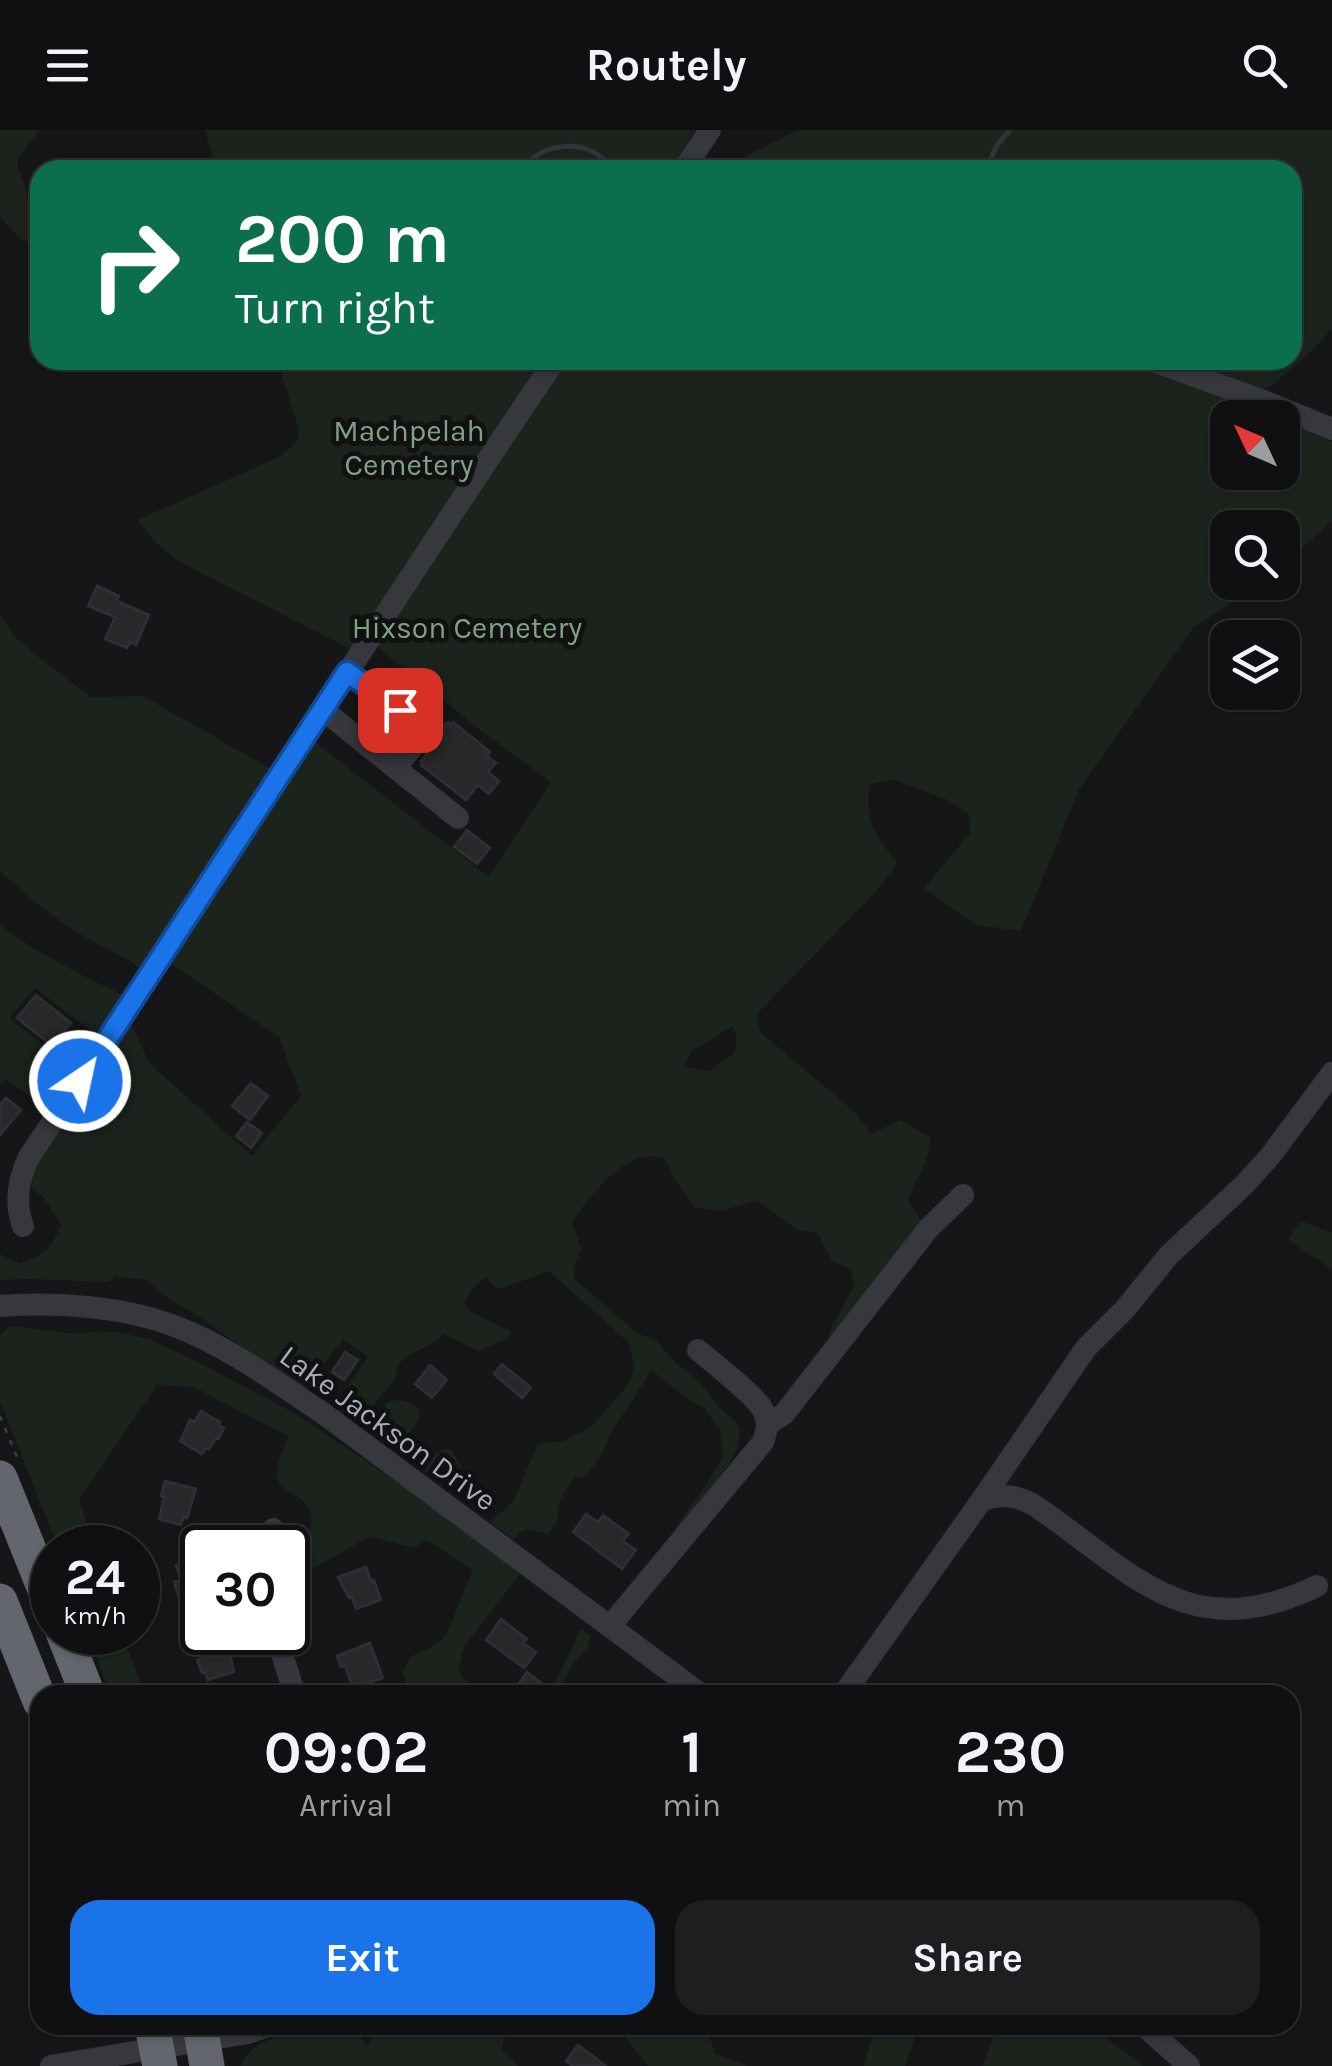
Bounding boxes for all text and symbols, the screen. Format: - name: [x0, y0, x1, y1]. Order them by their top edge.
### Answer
- icon: menu: [40, 38, 95, 93]
- icon: search: [1237, 38, 1292, 93]
- text: Routely: [586, 39, 746, 91]
- text: 200 m: [235, 198, 450, 280]
- icon: right: [70, 200, 200, 330]
- text: Turn right: [235, 282, 435, 334]
- north arrow: [1210, 400, 1300, 490]
- map controls: [1210, 400, 1300, 710]
- park label: Machpelah Cemetery: [333, 413, 485, 483]
- button: search: [1210, 510, 1300, 600]
- park label: Hixson Cemetery: [352, 610, 582, 646]
- button: layers: [1210, 620, 1300, 710]
- pin: [358, 668, 443, 753]
- icon: arrive: [373, 683, 428, 738]
- position arrow: [28, 1029, 132, 1133]
- street label: Lake Jackson Drive: [273, 1337, 503, 1519]
- speed limit sign: 30: [180, 1525, 310, 1655]
- text: 24: [65, 1548, 125, 1607]
- text: km/h: [63, 1601, 127, 1630]
- text: 09:02: [264, 1717, 429, 1787]
- text: 1: [681, 1717, 702, 1787]
- text: 230: [955, 1717, 1066, 1787]
- text: Arrival: [299, 1787, 393, 1824]
- text: min: [662, 1787, 721, 1824]
- text: m: [996, 1787, 1026, 1824]
- button: Exit: [70, 1900, 655, 2015]
- button: Share: [675, 1900, 1260, 2015]

